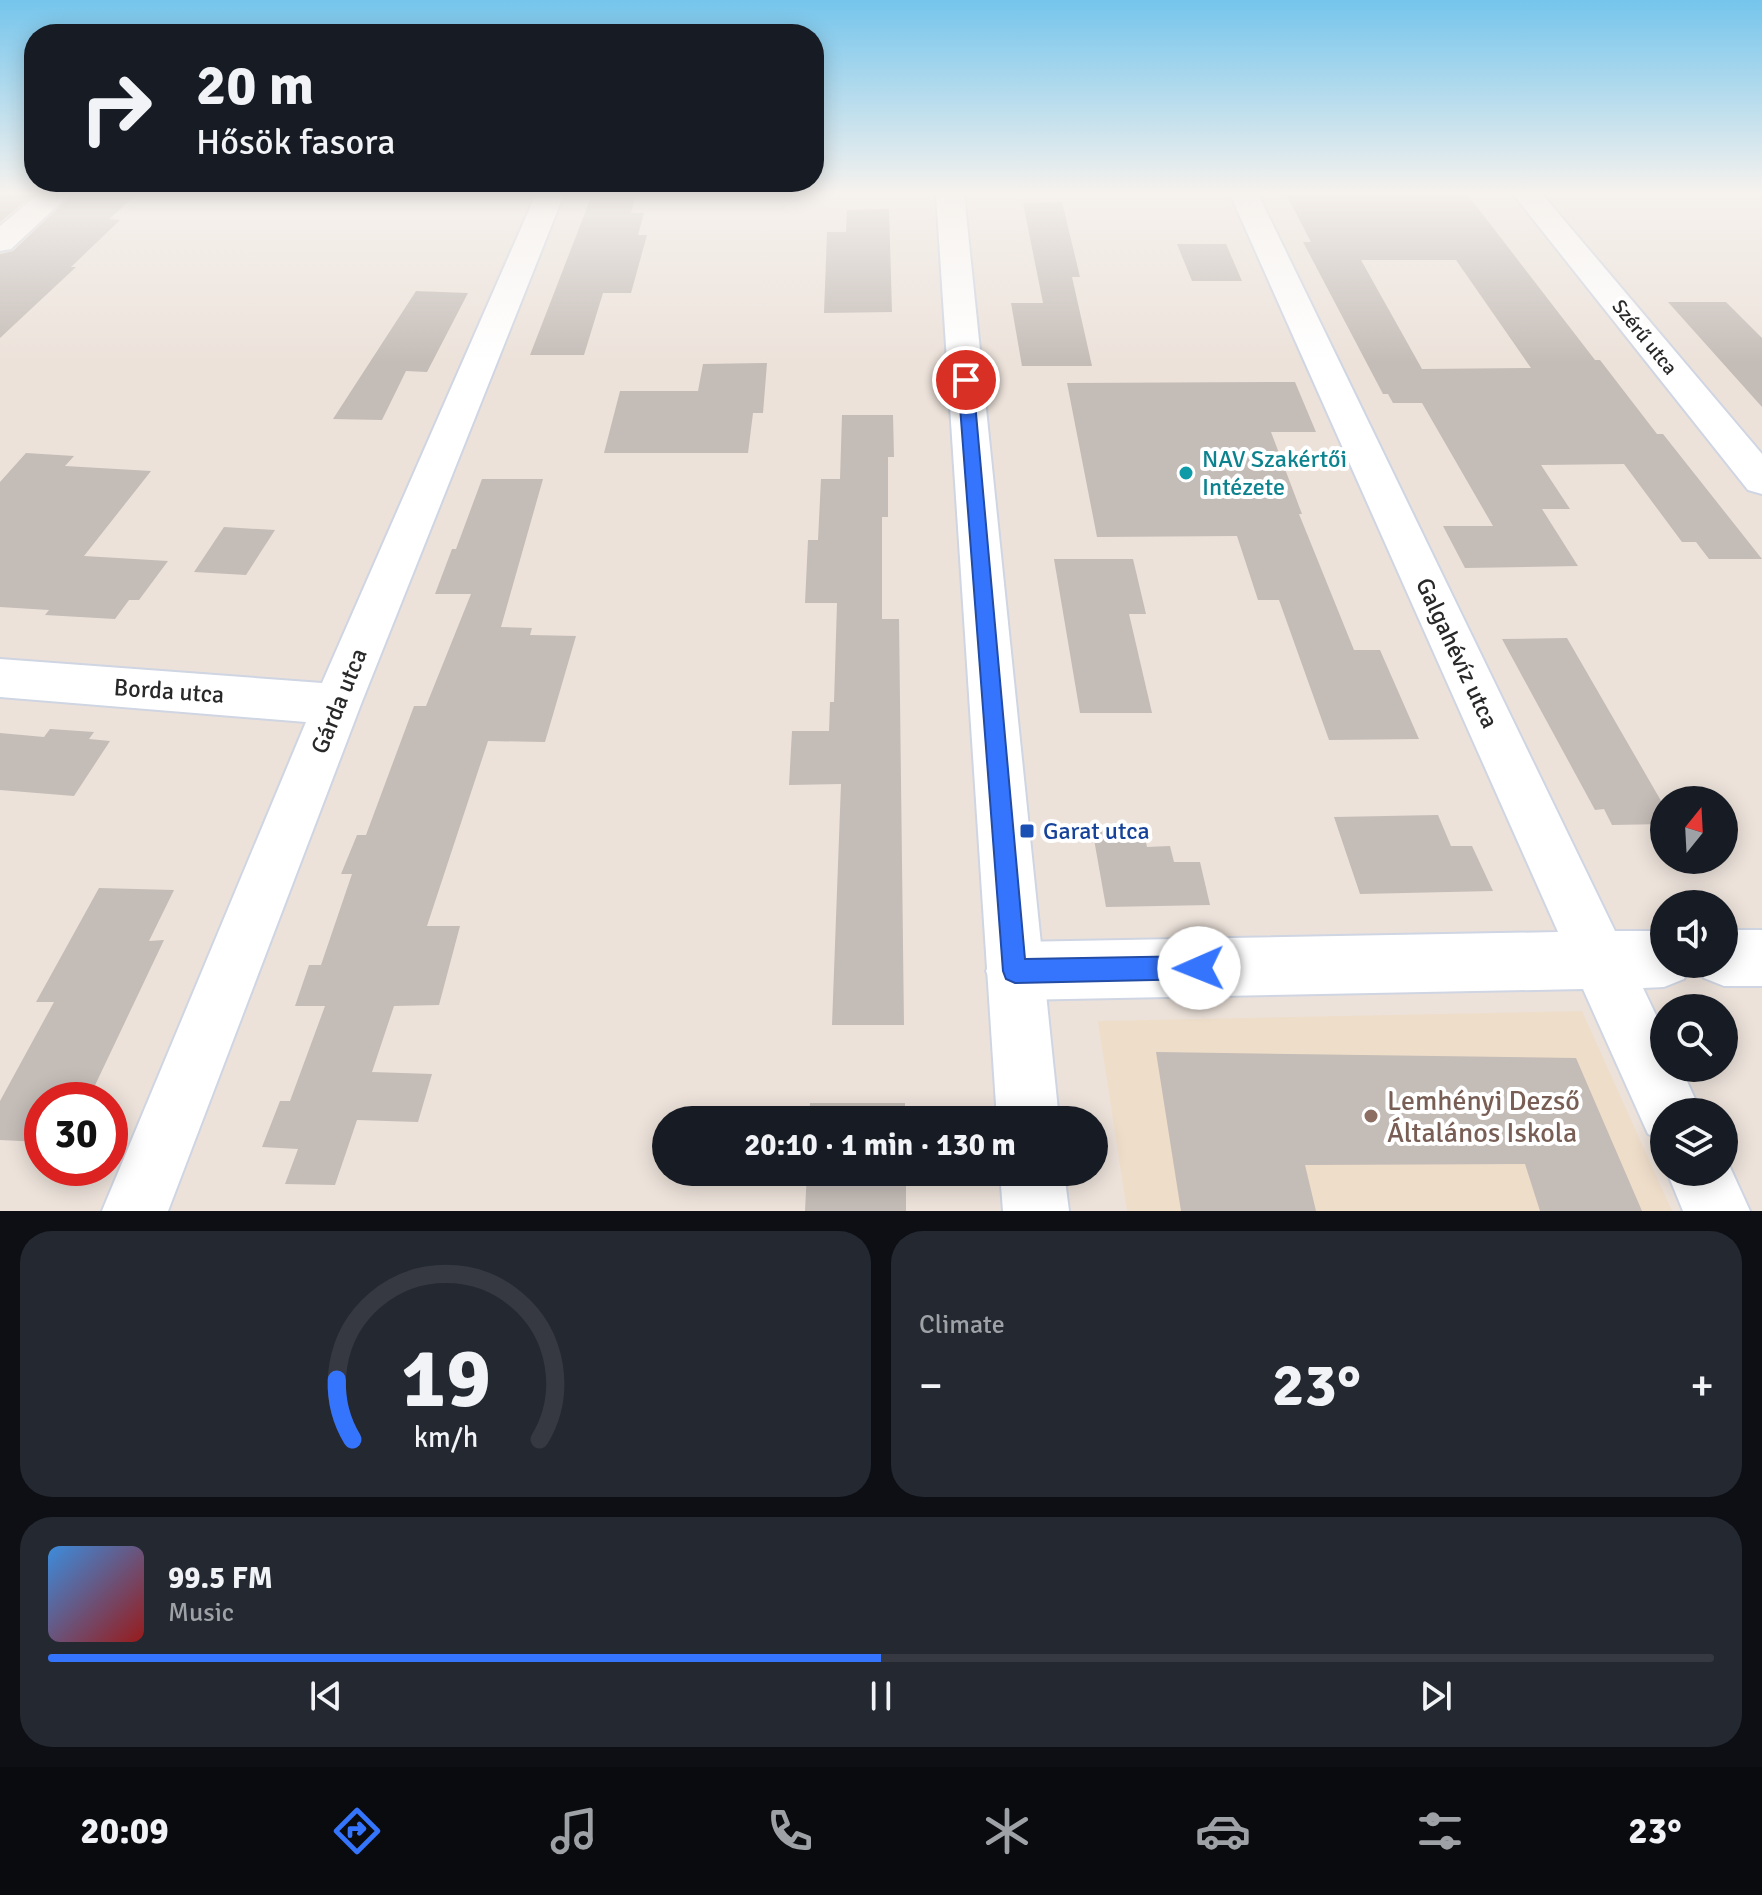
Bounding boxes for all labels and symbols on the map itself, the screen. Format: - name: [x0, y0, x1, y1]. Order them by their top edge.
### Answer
- street label: Szérű utca: [1607, 295, 1683, 380]
- pin: [932, 346, 1000, 414]
- place label: NAV Szakértői Intézete: [1202, 444, 1347, 502]
- marker: NAV Szakértői Intézete: [1177, 464, 1195, 482]
- street label: Galgahévíz utca: [1409, 573, 1505, 733]
- street label: Gárda utca: [304, 644, 374, 758]
- street label: Borda utca: [113, 672, 225, 710]
- north arrow: [1650, 786, 1738, 874]
- place label: Garat utca: [1043, 816, 1150, 846]
- marker: Garat utca: [1018, 822, 1036, 840]
- position arrow: [1157, 926, 1241, 1010]
- speed limit sign: 30: [24, 1082, 128, 1186]
- place label: Lemhényi Dezső Általános Iskola: [1387, 1084, 1580, 1150]
- marker: Lemhényi Dezső Általános Iskola: [1362, 1107, 1380, 1125]

